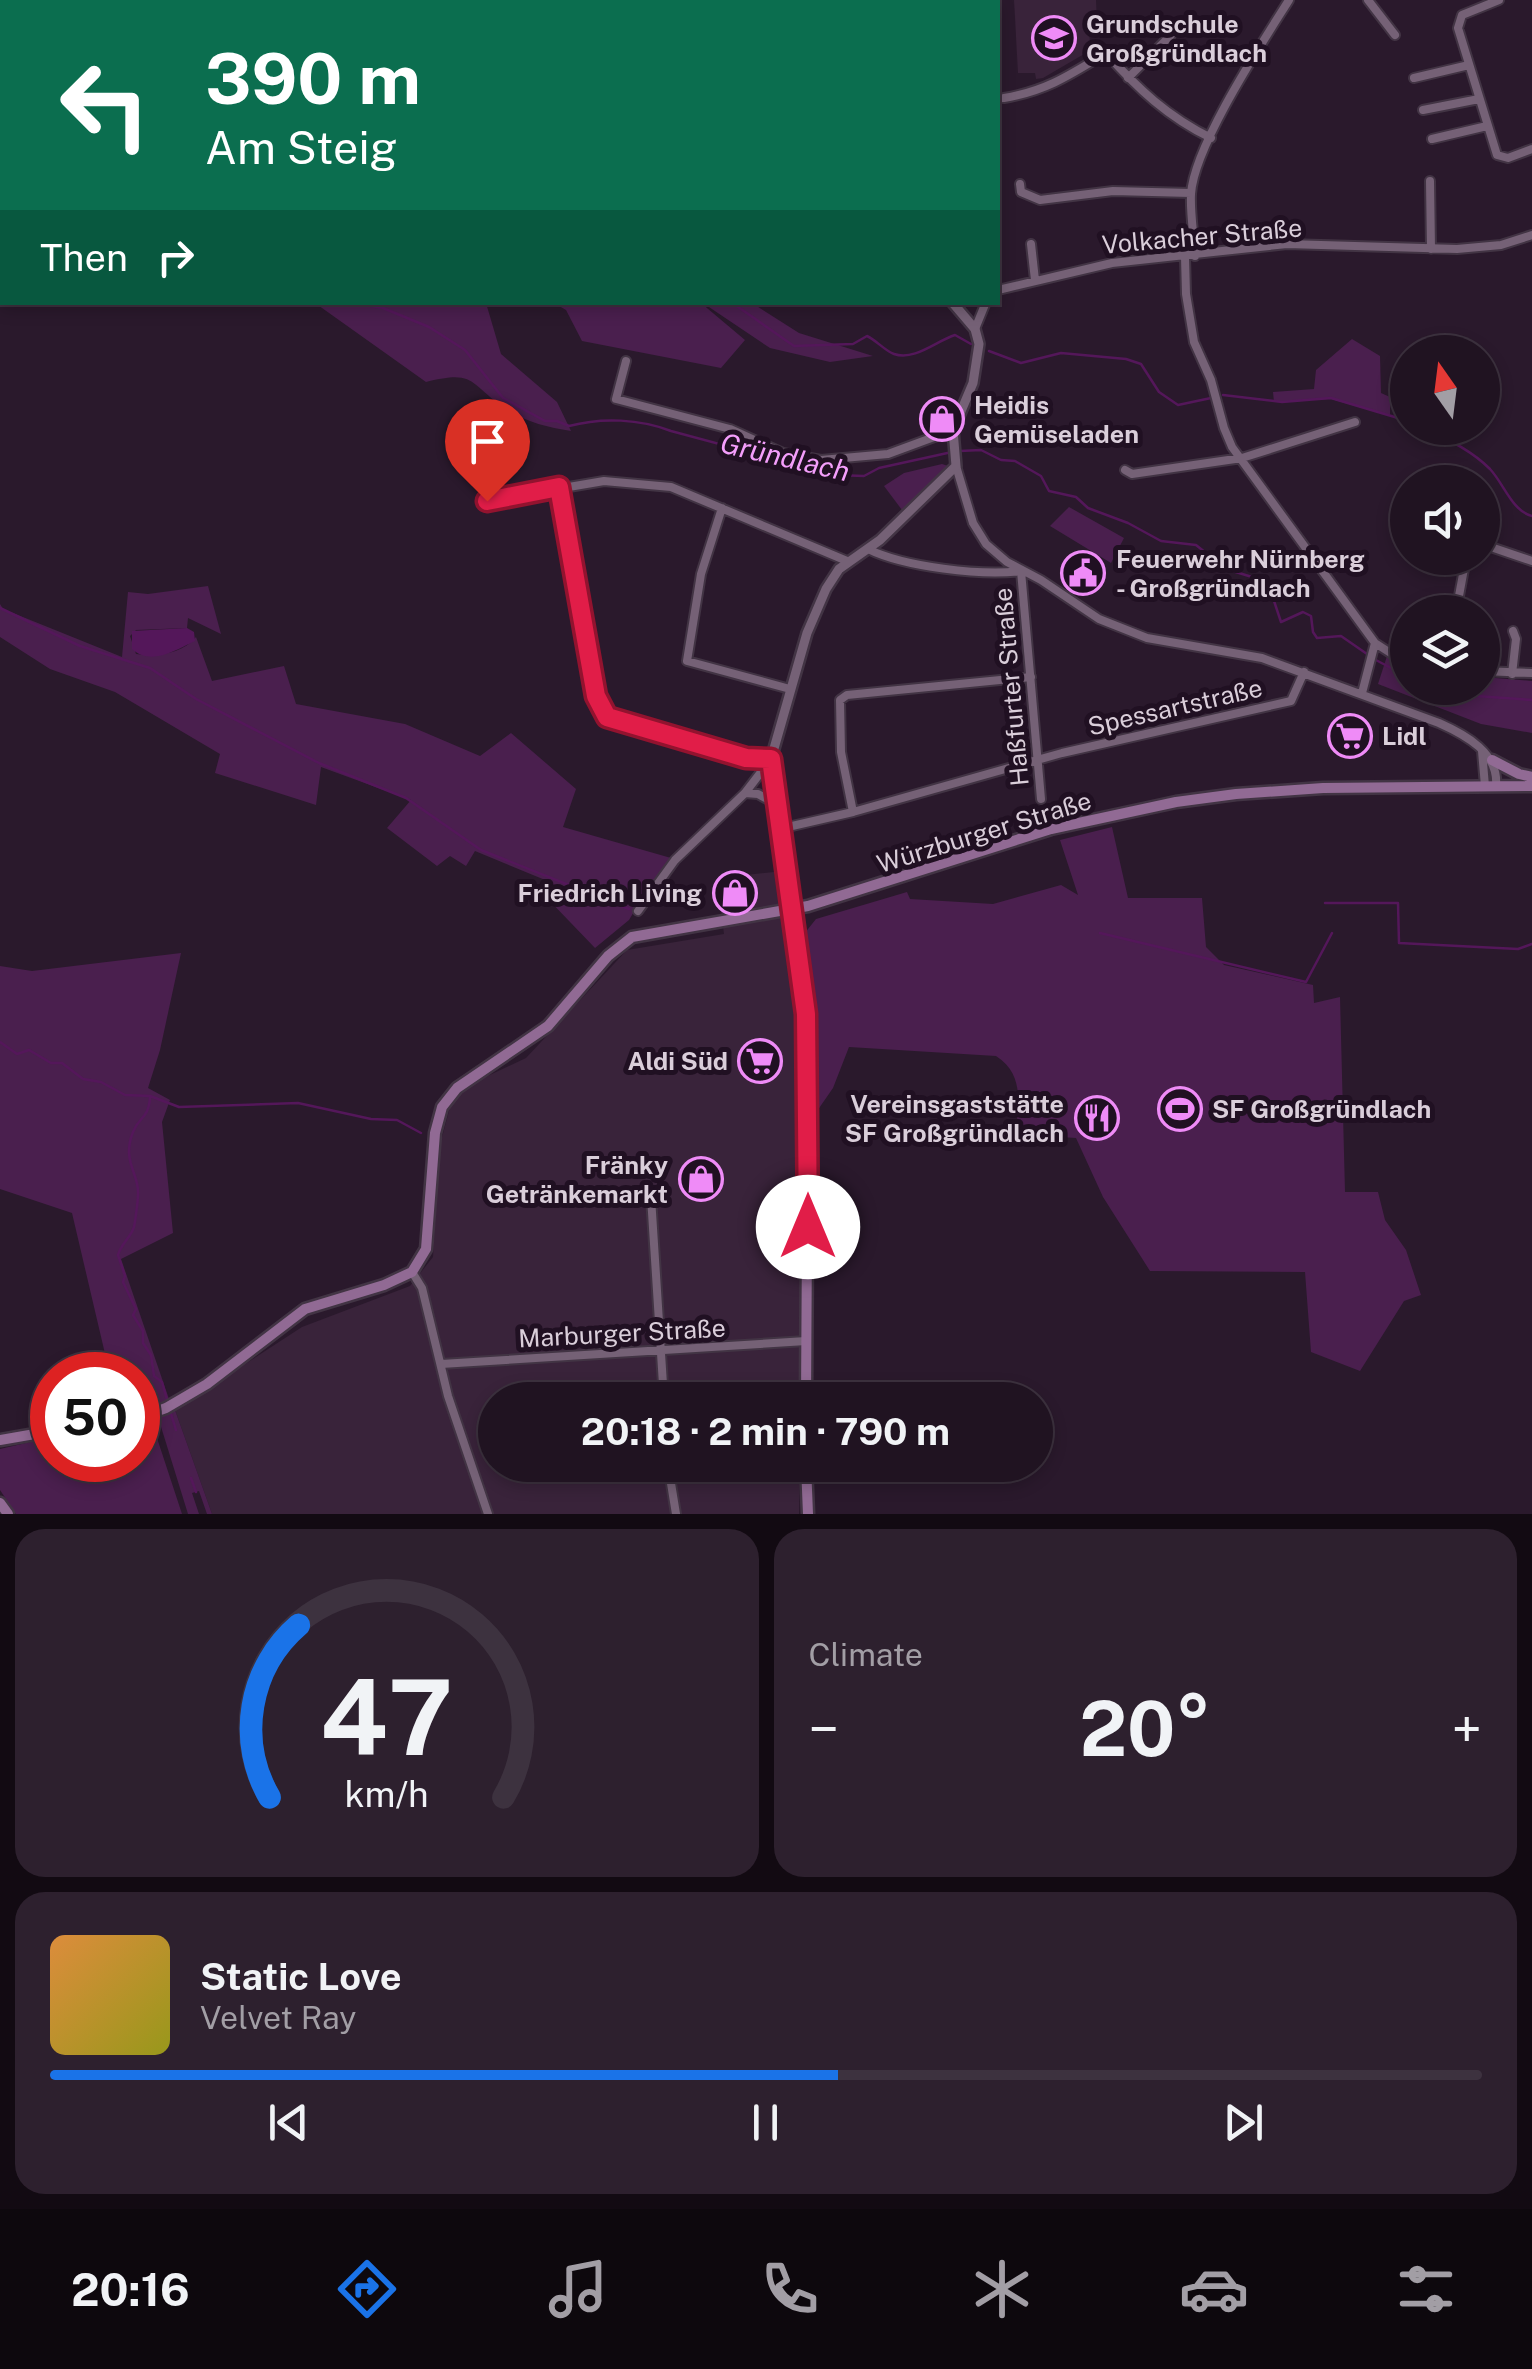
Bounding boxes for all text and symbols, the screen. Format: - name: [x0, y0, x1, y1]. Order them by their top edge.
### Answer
- place label: Grundschule Großgründlach: [1086, 9, 1267, 68]
- school or university icon: Grundschule Großgründlach: [1031, 15, 1077, 61]
- text: 390 m: [205, 37, 421, 120]
- icon: left: [40, 40, 170, 170]
- text: Am Steig: [205, 121, 398, 174]
- street label: Volkacher Straße: [1101, 212, 1303, 260]
- icon: right: [148, 230, 203, 285]
- text: Then: [40, 235, 128, 280]
- north arrow: [1390, 335, 1500, 445]
- map controls: [1390, 335, 1500, 705]
- place label: Heidis Gemüseladen: [974, 390, 1139, 449]
- shop icon: Heidis Gemüseladen: [919, 396, 965, 442]
- pin: [445, 399, 530, 502]
- icon: arrive: [460, 414, 515, 469]
- water label: Gründlach: [717, 426, 853, 487]
- button: sound: [1390, 465, 1500, 575]
- place label: Feuerwehr Nürnberg - Großgründlach: [1116, 544, 1365, 603]
- public building icon: Feuerwehr Nürnberg - Großgründlach: [1060, 550, 1106, 596]
- street label: Haßfurter Straße: [987, 587, 1035, 787]
- button: layers: [1390, 595, 1500, 705]
- street label: Spessartstraße: [1085, 672, 1265, 742]
- supermarket icon: Lidl: [1327, 713, 1373, 759]
- place label: Lidl: [1382, 721, 1427, 751]
- street label: Würzburger Straße: [873, 785, 1095, 879]
- shop icon: Friedrich Living: [712, 870, 758, 916]
- place label: Friedrich Living: [518, 878, 702, 908]
- supermarket icon: Aldi Süd: [737, 1038, 783, 1084]
- place label: Aldi Süd: [627, 1046, 728, 1076]
- sports icon: SF Großgründlach: [1157, 1086, 1203, 1132]
- place label: Vereinsgaststätte SF Großgründlach: [845, 1089, 1064, 1148]
- place label: SF Großgründlach: [1212, 1094, 1431, 1124]
- restaurant icon: Vereinsgaststätte SF Großgründlach: [1074, 1095, 1120, 1141]
- place label: Fränky Getränkemarkt: [486, 1150, 668, 1209]
- shop icon: Fränky Getränkemarkt: [678, 1156, 724, 1202]
- position arrow: [756, 1175, 860, 1279]
- street label: Marburger Straße: [517, 1313, 727, 1353]
- speed limit sign: 50: [30, 1352, 160, 1482]
- text: 20:18 · 2 min · 790 m: [581, 1409, 950, 1454]
- text: Climate: [809, 1636, 923, 1673]
- text: 47: [320, 1656, 453, 1778]
- text: 20°: [1079, 1685, 1211, 1773]
- text: −: [809, 1697, 839, 1761]
- text: +: [1451, 1697, 1482, 1761]
- text: km/h: [345, 1773, 429, 1815]
- text: Static Love: [200, 1954, 402, 1999]
- text: Velvet Ray: [200, 1999, 356, 2036]
- icon: previous: [261, 2095, 316, 2150]
- icon: pause: [738, 2095, 793, 2150]
- icon: next: [1216, 2095, 1271, 2150]
- icon: directions: [332, 2254, 402, 2324]
- icon: music: [543, 2254, 613, 2324]
- icon: phone: [755, 2254, 825, 2324]
- icon: climate: [967, 2254, 1037, 2324]
- icon: car: [1179, 2254, 1249, 2324]
- icon: filters: [1391, 2254, 1461, 2324]
- text: 20:16: [71, 2263, 190, 2316]

